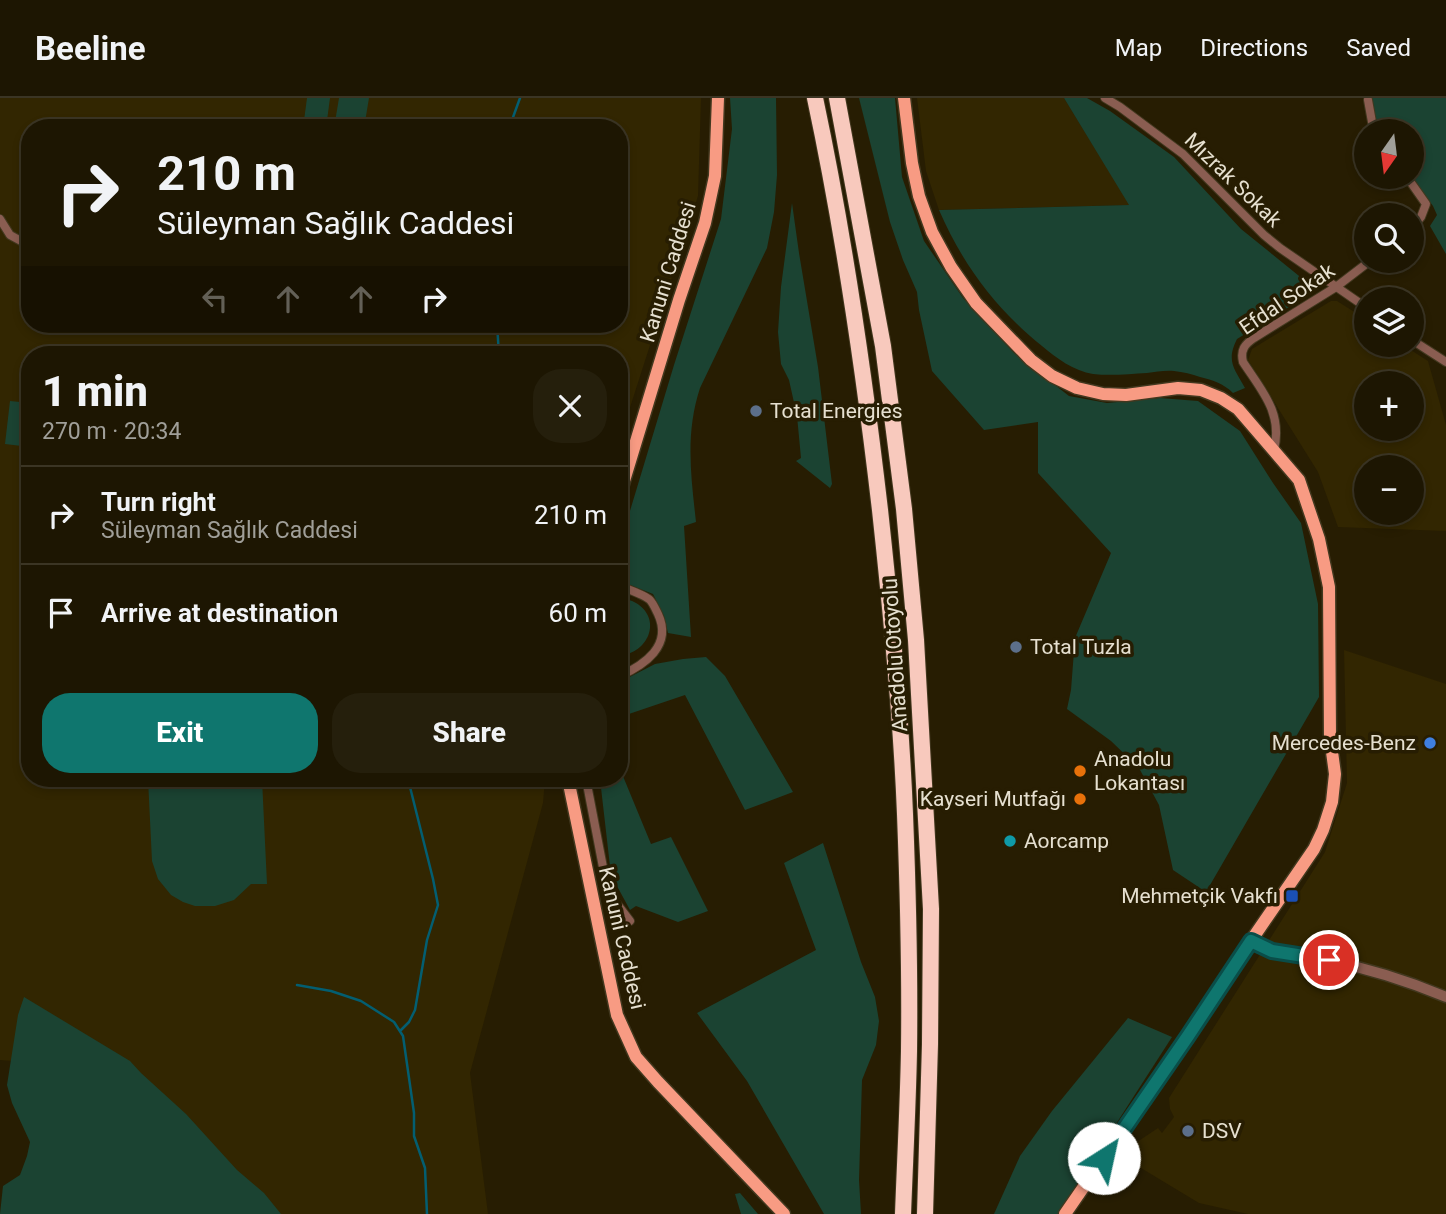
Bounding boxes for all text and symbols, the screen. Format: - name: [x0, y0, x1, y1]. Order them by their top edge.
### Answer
- text: Beeline: [35, 29, 146, 68]
- text: Map: [1115, 34, 1162, 62]
- text: Directions: [1200, 34, 1308, 62]
- text: Saved: [1346, 34, 1411, 62]
- north arrow: [1354, 119, 1424, 189]
- map controls: [1354, 119, 1424, 525]
- street label: Mızrak Sokak: [1180, 128, 1287, 232]
- text: 210 m: [157, 145, 296, 202]
- icon: right: [42, 147, 133, 238]
- street label: Kanuni Caddesi: [635, 199, 701, 345]
- button: search: [1354, 203, 1424, 273]
- text: Süleyman Sağlık Caddesi: [157, 204, 514, 242]
- street label: Efdal Sokak: [1235, 258, 1339, 340]
- icon: left: [196, 280, 234, 318]
- icon: ahead: [269, 280, 307, 318]
- icon: ahead: [342, 280, 380, 318]
- icon: right: [415, 280, 453, 318]
- button: layers: [1354, 287, 1424, 357]
- text: 1 min: [42, 367, 148, 416]
- button: close: [533, 369, 607, 443]
- button: +: [1354, 371, 1424, 441]
- place label: Total Energies: [770, 399, 903, 423]
- marker: Total Energies: [748, 403, 764, 419]
- text: 270 m · 20:34: [42, 418, 181, 445]
- button: −: [1354, 455, 1424, 525]
- text: Turn right: [101, 487, 216, 517]
- icon: right: [42, 496, 80, 534]
- text: 210 m: [534, 500, 607, 530]
- text: Süleyman Sağlık Caddesi: [101, 517, 358, 544]
- street label: Anadolu Otoyolu: [878, 577, 912, 733]
- icon: arrive: [42, 594, 80, 632]
- text: Arrive at destination: [101, 598, 338, 628]
- text: 60 m: [549, 598, 607, 628]
- place label: Total Tuzla: [1030, 635, 1132, 659]
- marker: Total Tuzla: [1008, 639, 1024, 655]
- button: Exit: [42, 693, 318, 773]
- button: Share: [332, 693, 607, 773]
- place label: Mercedes-Benz: [1272, 731, 1416, 755]
- marker: Mercedes-Benz: [1422, 735, 1438, 751]
- place label: Anadolu Lokantası: [1094, 747, 1185, 795]
- marker: Anadolu Lokantası: [1072, 763, 1088, 779]
- place label: Kayseri Mutfağı: [920, 787, 1066, 811]
- marker: Kayseri Mutfağı: [1072, 791, 1088, 807]
- place label: Aorcamp: [1024, 829, 1109, 853]
- marker: Aorcamp: [1002, 833, 1018, 849]
- street label: Kanuni Caddesi: [594, 864, 650, 1012]
- place label: Mehmetçik Vakfı: [1121, 884, 1278, 908]
- marker: Mehmetçik Vakfı: [1284, 888, 1300, 904]
- pin: [1299, 930, 1359, 990]
- icon: arrive: [1310, 941, 1348, 979]
- place label: DSV: [1202, 1119, 1242, 1143]
- position arrow: [1067, 1121, 1141, 1195]
- marker: DSV: [1180, 1123, 1196, 1139]

